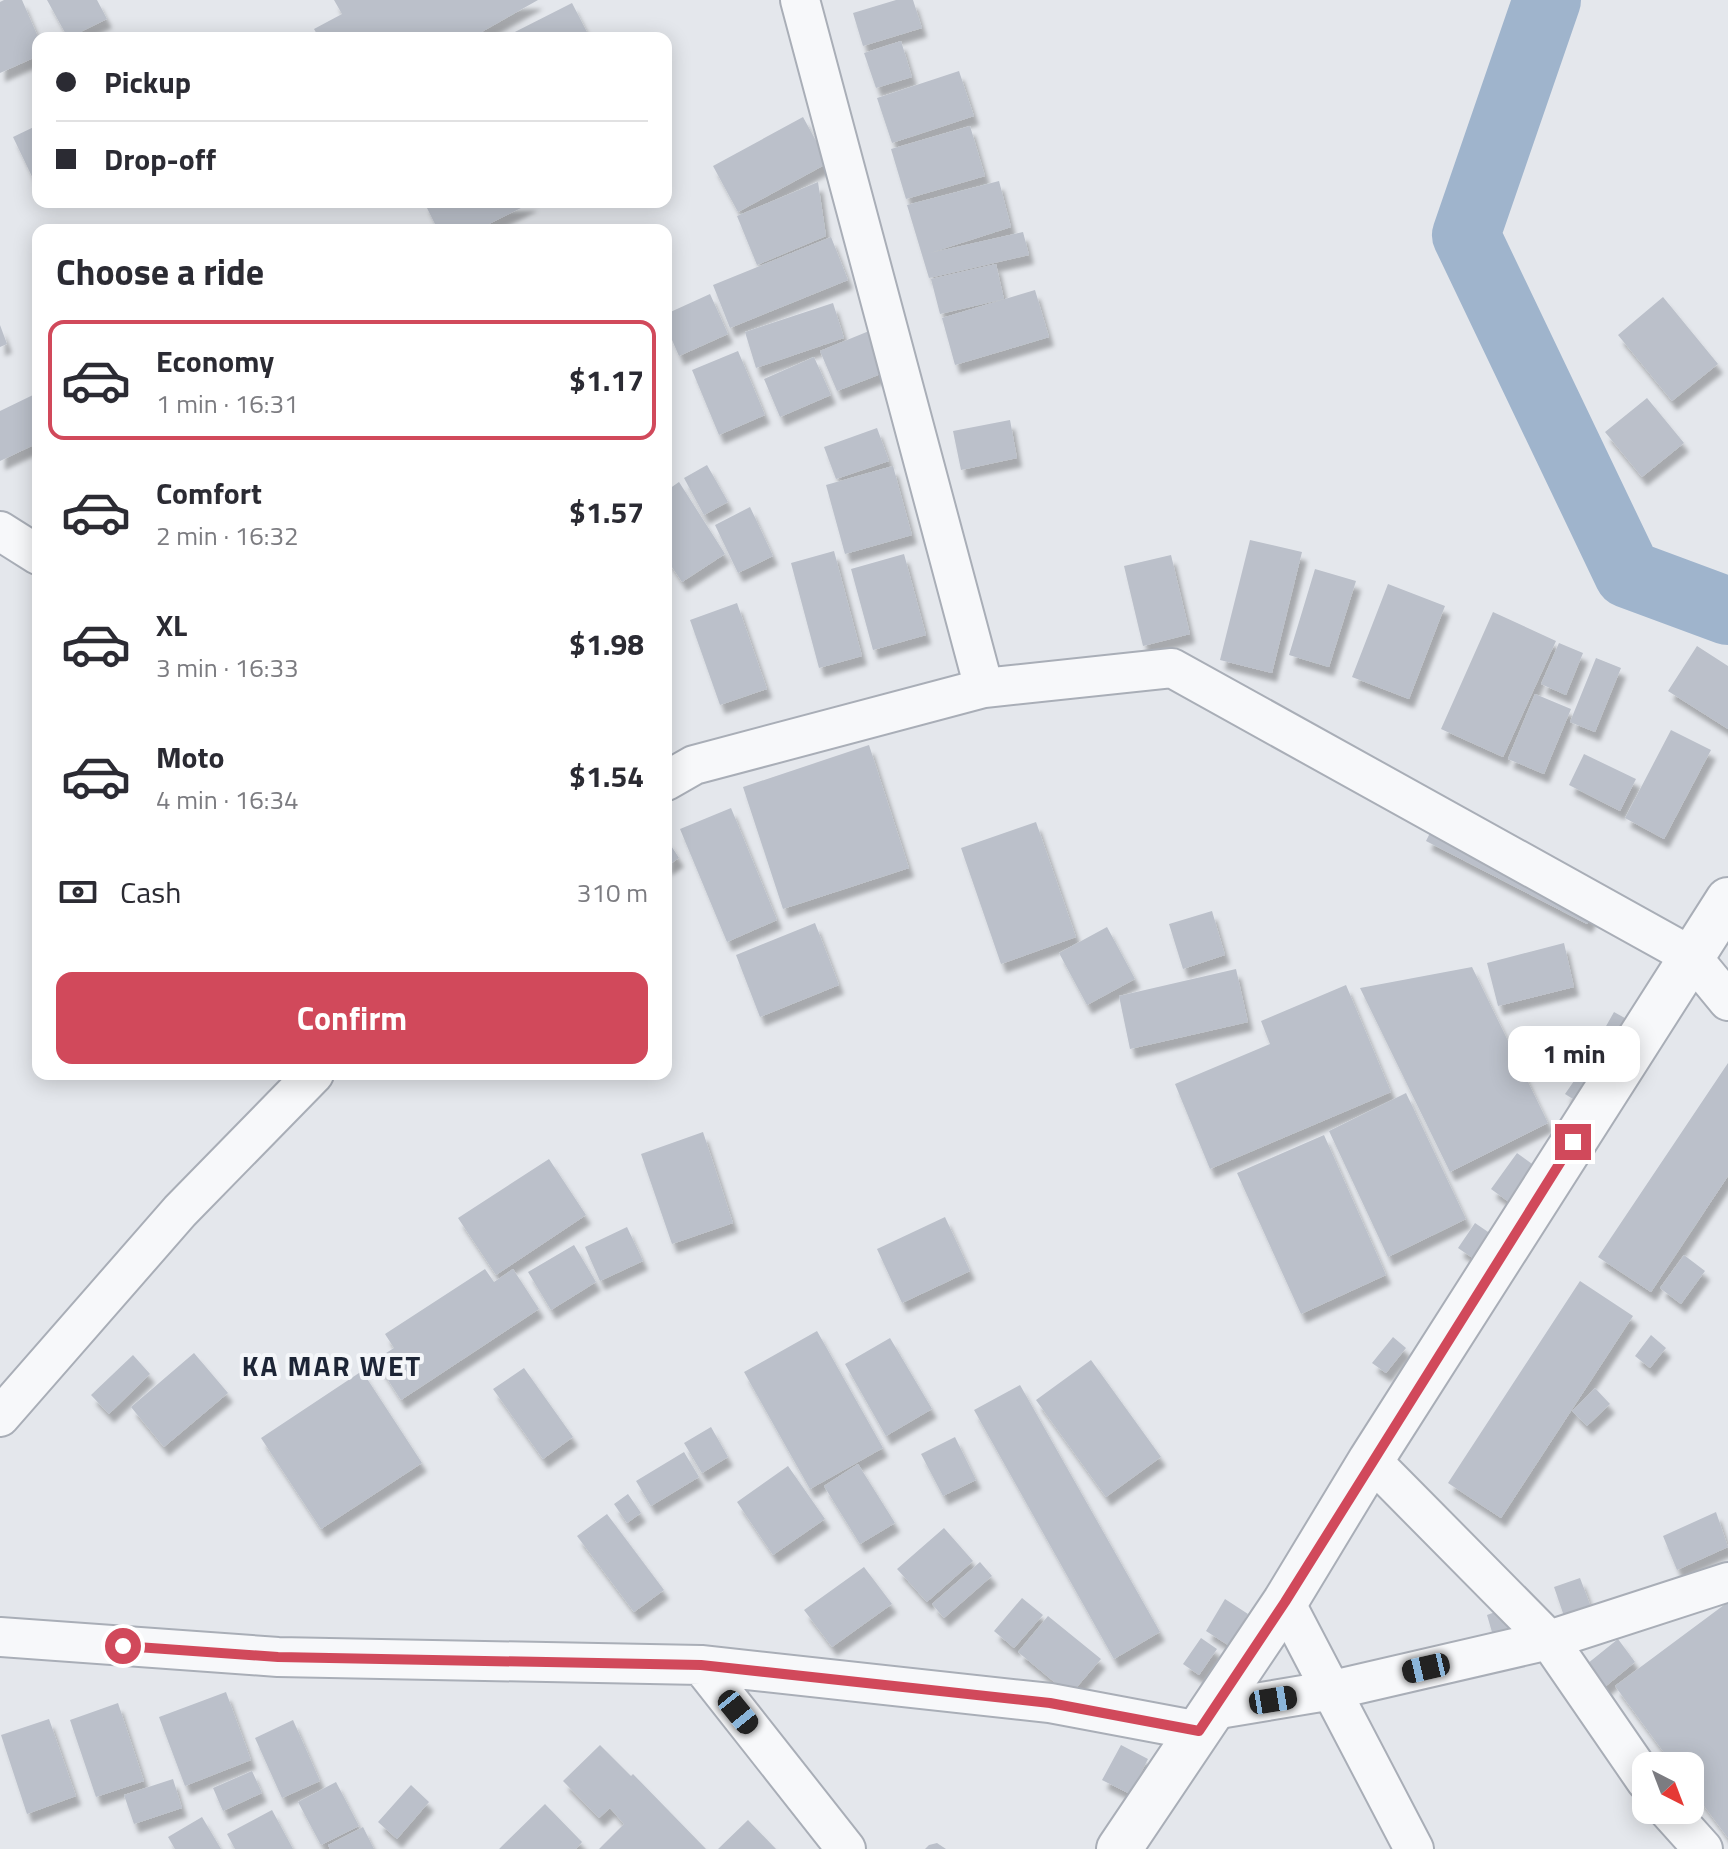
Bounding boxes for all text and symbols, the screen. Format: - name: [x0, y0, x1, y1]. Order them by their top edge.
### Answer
- text: Pickup: [104, 59, 191, 105]
- text: Drop-off: [104, 136, 216, 182]
- text: Choose a ride: [56, 244, 264, 299]
- text: Economy: [156, 338, 274, 384]
- icon: car: [60, 344, 132, 416]
- text: $1.17: [569, 357, 644, 403]
- text: 1 min · 16:31: [156, 384, 299, 423]
- text: Comfort: [156, 470, 262, 516]
- icon: car: [60, 476, 132, 548]
- text: $1.57: [569, 489, 644, 535]
- text: 2 min · 16:32: [156, 516, 299, 555]
- text: XL: [156, 602, 187, 648]
- icon: car: [60, 608, 132, 680]
- text: $1.98: [569, 621, 644, 667]
- text: 3 min · 16:33: [156, 648, 299, 687]
- text: Moto: [156, 734, 224, 780]
- icon: car: [60, 740, 132, 812]
- text: $1.54: [569, 753, 644, 799]
- text: 4 min · 16:34: [156, 780, 299, 819]
- text: Cash: [120, 869, 181, 915]
- icon: cash: [56, 870, 100, 914]
- text: 310 m: [577, 873, 648, 912]
- button: Confirm: [56, 972, 648, 1064]
- callout: 1 min: [1507, 1026, 1639, 1082]
- text: 1 min: [1542, 1034, 1606, 1073]
- route end: [1555, 1124, 1591, 1160]
- district label: KA MAR WET: [242, 1344, 422, 1387]
- route start: [105, 1628, 141, 1664]
- car: [1400, 1651, 1452, 1685]
- car: [1247, 1684, 1299, 1716]
- car: [714, 1686, 762, 1738]
- north arrow: [1632, 1752, 1704, 1824]
- map controls: [1632, 1752, 1704, 1824]

